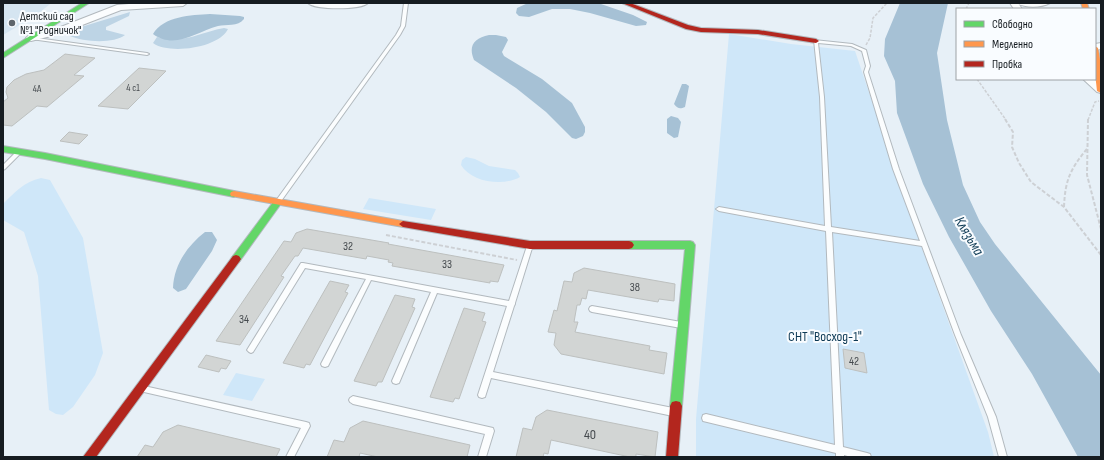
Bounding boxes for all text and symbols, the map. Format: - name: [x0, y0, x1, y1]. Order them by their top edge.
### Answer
- legend: [956, 8, 1096, 80]
- place label: Детский сад №1 "Родничок": [20, 9, 82, 38]
- text: Свободно: [992, 17, 1033, 32]
- marker: Детский сад №1 "Родничок": [7, 18, 17, 28]
- text: Медленно: [992, 37, 1033, 52]
- text: Пробка: [992, 57, 1023, 72]
- house number: 4 с1: [126, 82, 140, 94]
- house number: 4А: [33, 83, 42, 95]
- water label: Клязьма: [950, 213, 988, 259]
- house number: 32: [343, 239, 353, 254]
- house number: 33: [442, 257, 452, 272]
- house number: 38: [630, 280, 640, 295]
- house number: 34: [239, 312, 249, 327]
- park label: СНТ "Восход-1": [788, 328, 862, 345]
- house number: 42: [849, 354, 859, 369]
- house number: 40: [584, 426, 596, 443]

